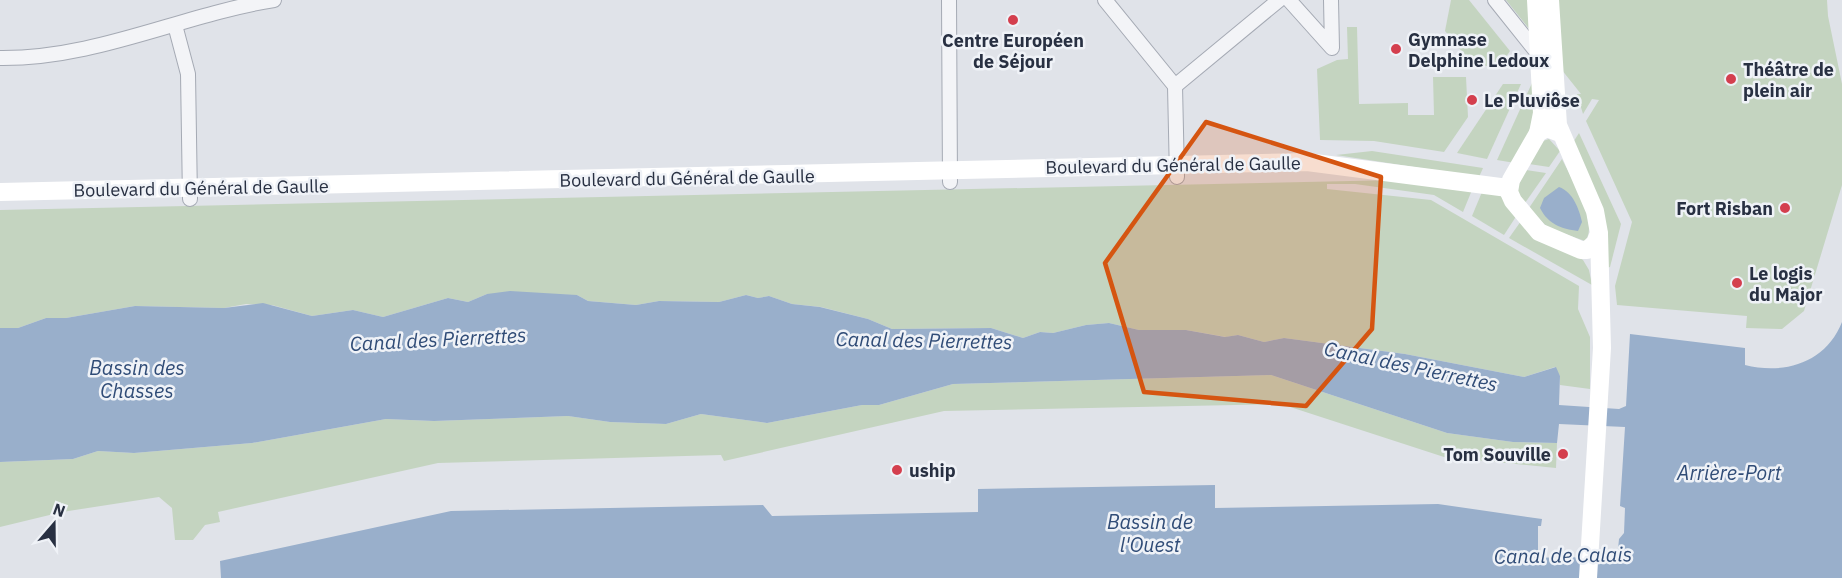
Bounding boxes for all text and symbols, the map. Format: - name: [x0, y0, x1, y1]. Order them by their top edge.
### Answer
- marker: Centre Européen de Séjour: [1006, 13, 1020, 27]
- place label: Gymnase Delphine Ledoux: [1408, 28, 1549, 72]
- place label: Centre Européen de Séjour: [942, 29, 1084, 73]
- marker: Gymnase Delphine Ledoux: [1389, 42, 1403, 56]
- place label: Théâtre de plein air: [1743, 58, 1834, 102]
- marker: Théâtre de plein air: [1724, 72, 1738, 86]
- place label: Le Pluviôse: [1484, 89, 1580, 112]
- marker: Le Pluviôse: [1465, 93, 1479, 107]
- street label: Boulevard du Général de Gaulle: [1045, 151, 1301, 179]
- street label: Boulevard du Général de Gaulle: [559, 164, 815, 192]
- street label: Boulevard du Général de Gaulle: [73, 174, 329, 202]
- place label: Fort Risban: [1676, 197, 1773, 220]
- marker: Fort Risban: [1778, 201, 1792, 215]
- place label: Le logis du Major: [1749, 262, 1822, 306]
- marker: Le logis du Major: [1730, 276, 1744, 290]
- water label: Canal des Pierrettes: [349, 321, 527, 357]
- water label: Canal des Pierrettes: [835, 325, 1013, 355]
- water label: Canal des Pierrettes: [1322, 334, 1500, 398]
- water label: Bassin des Chasses: [89, 354, 185, 404]
- place label: Tom Souville: [1443, 443, 1551, 466]
- marker: Tom Souville: [1556, 447, 1570, 461]
- place label: uship: [909, 459, 956, 482]
- water label: Arrière-Port: [1676, 459, 1782, 486]
- marker: uship: [890, 463, 904, 477]
- north arrow: [24, 494, 84, 554]
- text: N: [50, 499, 68, 521]
- water label: Bassin de l'Ouest: [1107, 508, 1193, 558]
- water label: Canal de Calais: [1494, 540, 1632, 570]

